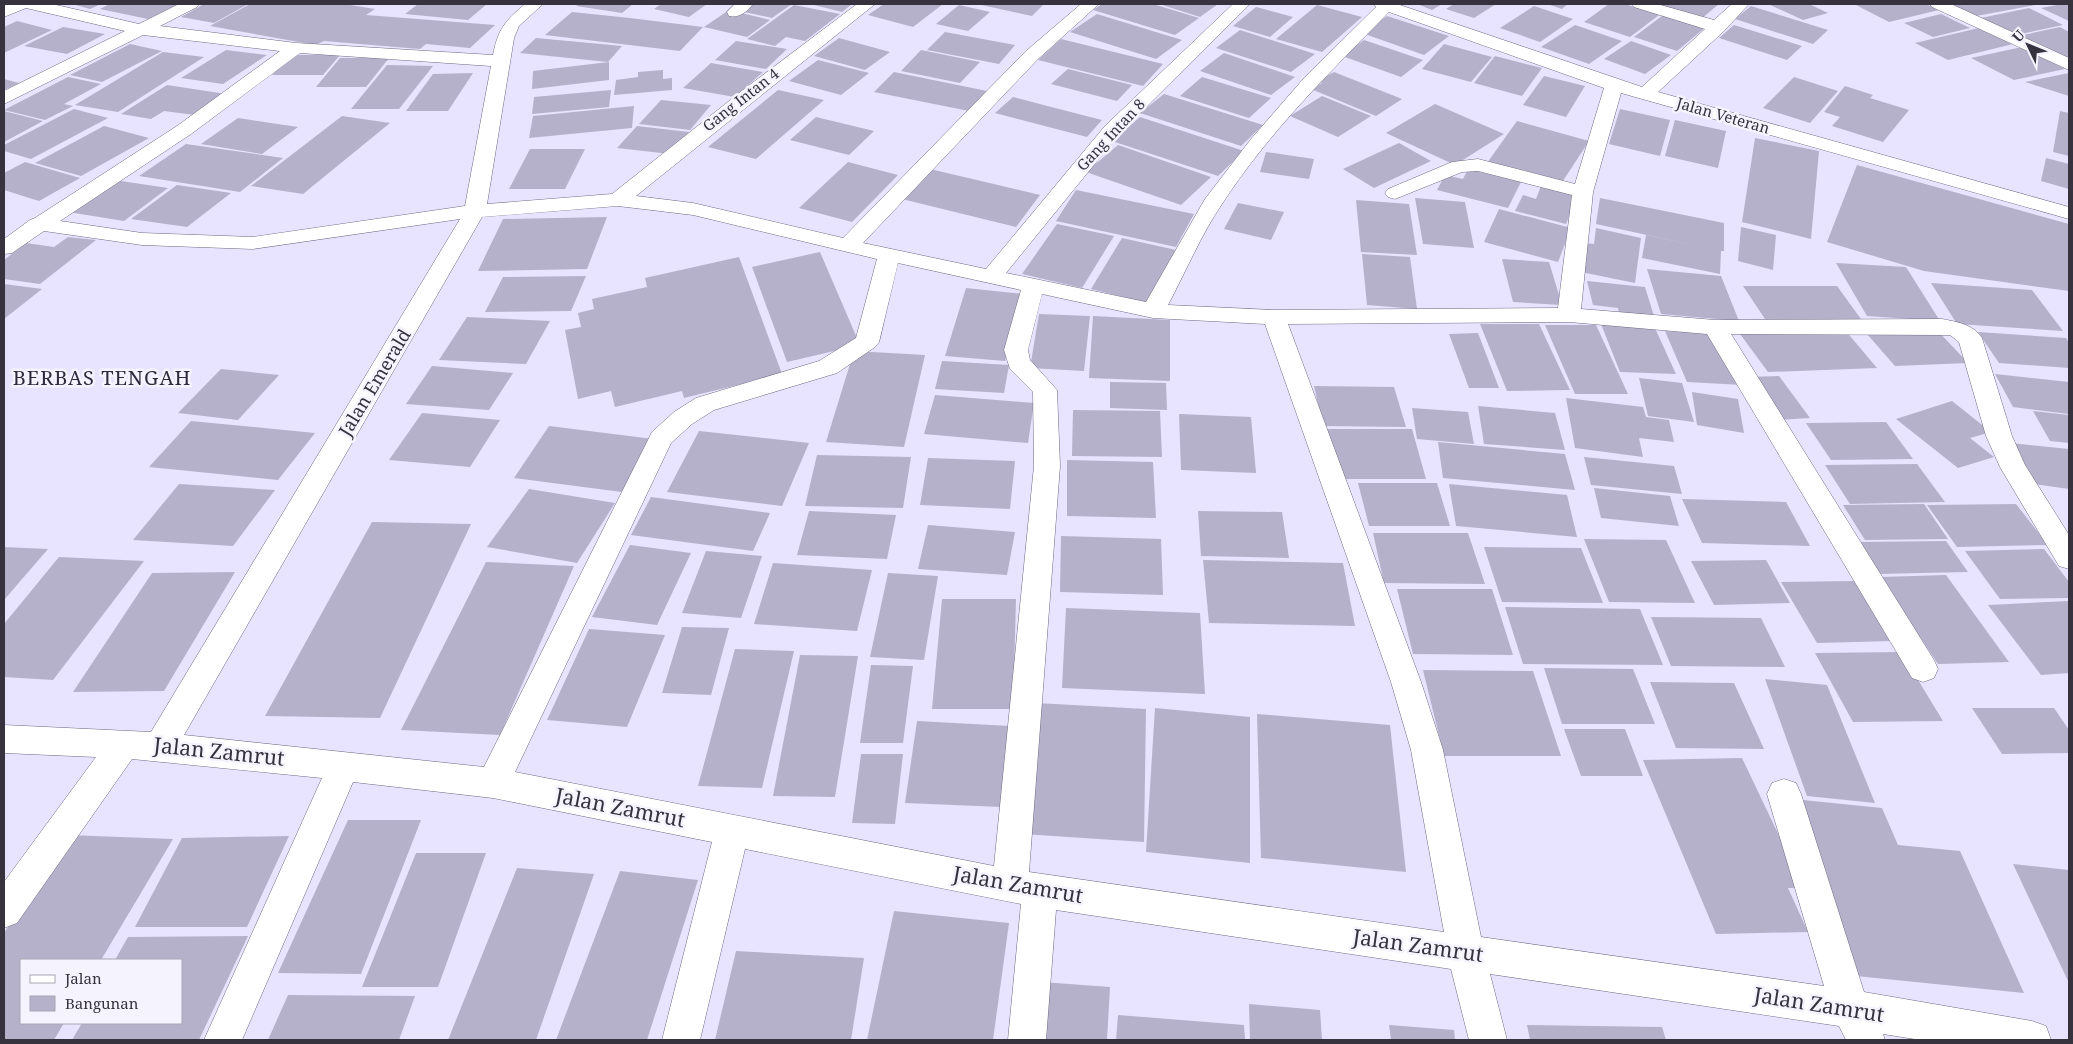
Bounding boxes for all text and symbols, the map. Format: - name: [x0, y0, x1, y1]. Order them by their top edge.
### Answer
- north arrow: [2003, 20, 2053, 70]
- text: U: [2008, 25, 2029, 46]
- street label: Gang Intan 4: [698, 63, 783, 135]
- street label: Jalan Veteran: [1673, 92, 1772, 138]
- street label: Gang Intan 8: [1072, 94, 1149, 175]
- street label: Jalan Emerald: [332, 324, 416, 442]
- district label: BERBAS TENGAH: [13, 364, 191, 391]
- street label: Jalan Zamrut: [151, 730, 286, 772]
- street label: Jalan Zamrut: [552, 781, 687, 833]
- street label: Jalan Zamrut: [950, 859, 1085, 909]
- street label: Jalan Zamrut: [1350, 922, 1485, 968]
- legend: [20, 959, 182, 1024]
- text: Jalan: [64, 968, 102, 988]
- street label: Jalan Zamrut: [1751, 980, 1886, 1028]
- text: Bangunan: [65, 993, 139, 1013]

